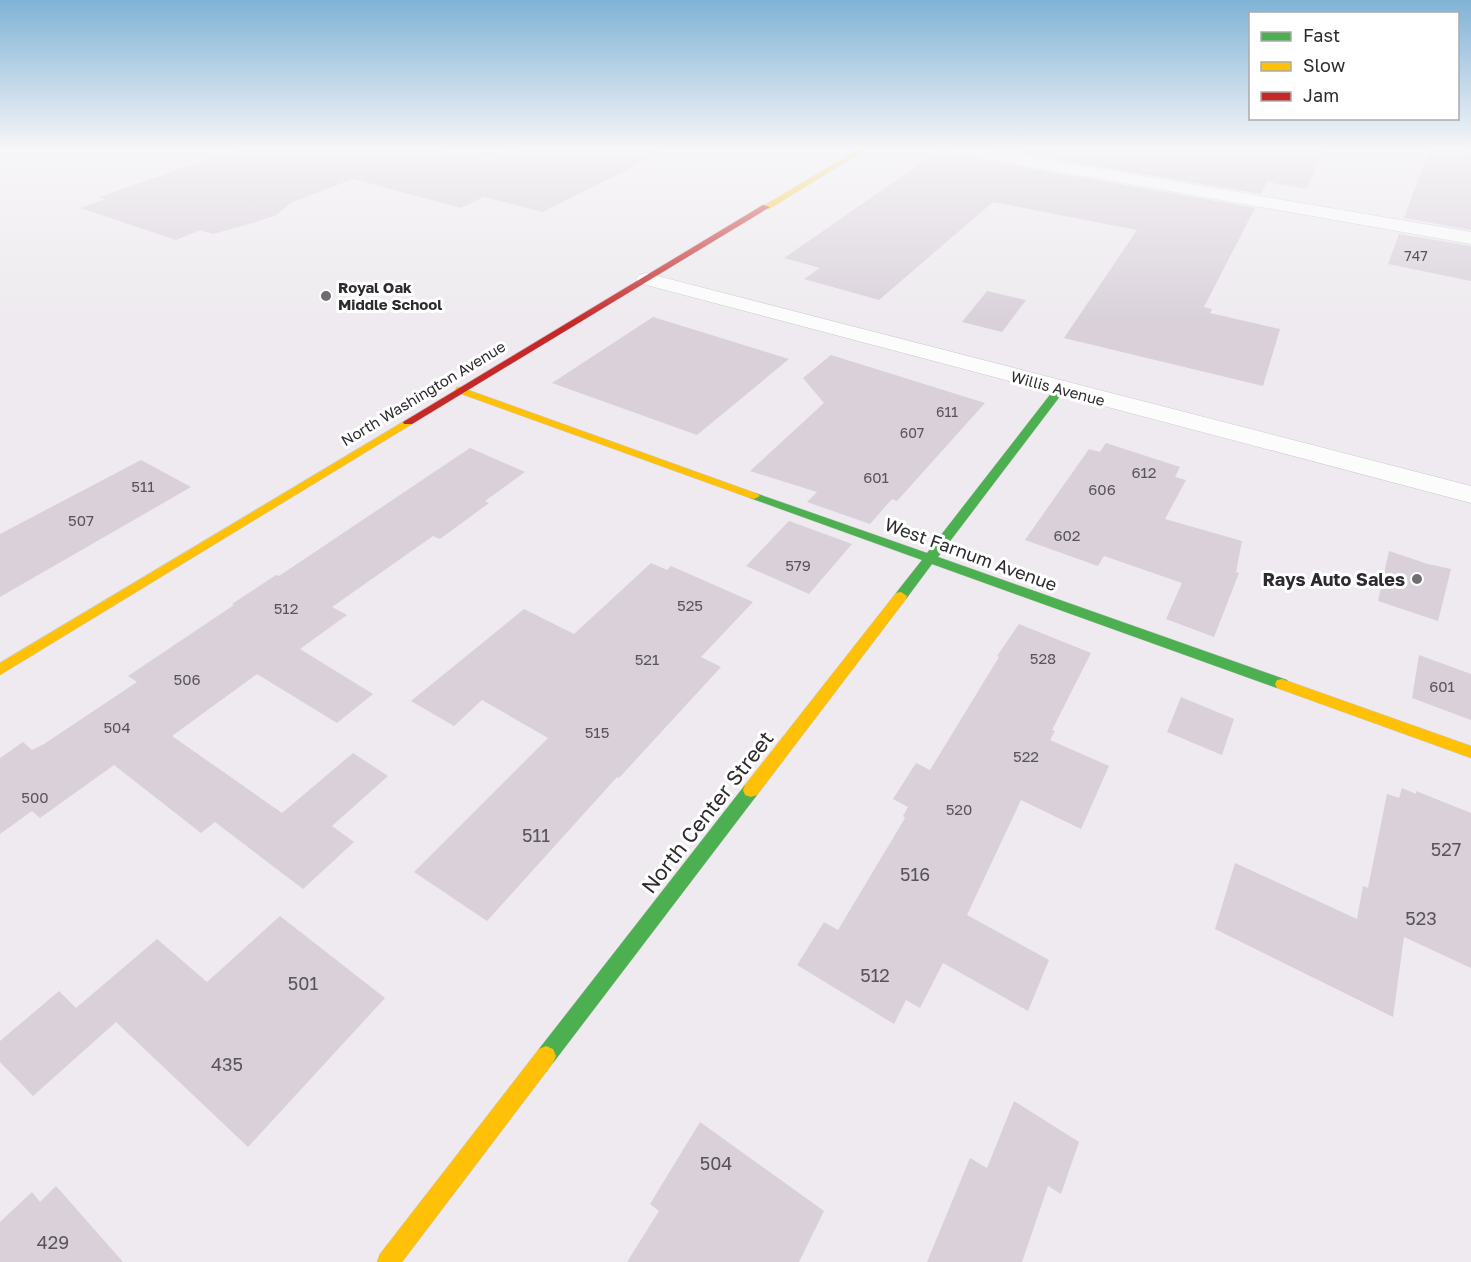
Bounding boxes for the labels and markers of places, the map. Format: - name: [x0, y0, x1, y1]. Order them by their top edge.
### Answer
- place label: Royal Oak Middle School: [338, 278, 442, 313]
- marker: Royal Oak Middle School: [319, 289, 333, 303]
- place label: Rays Auto Sales: [1263, 568, 1405, 590]
- marker: Rays Auto Sales: [1410, 572, 1424, 586]

